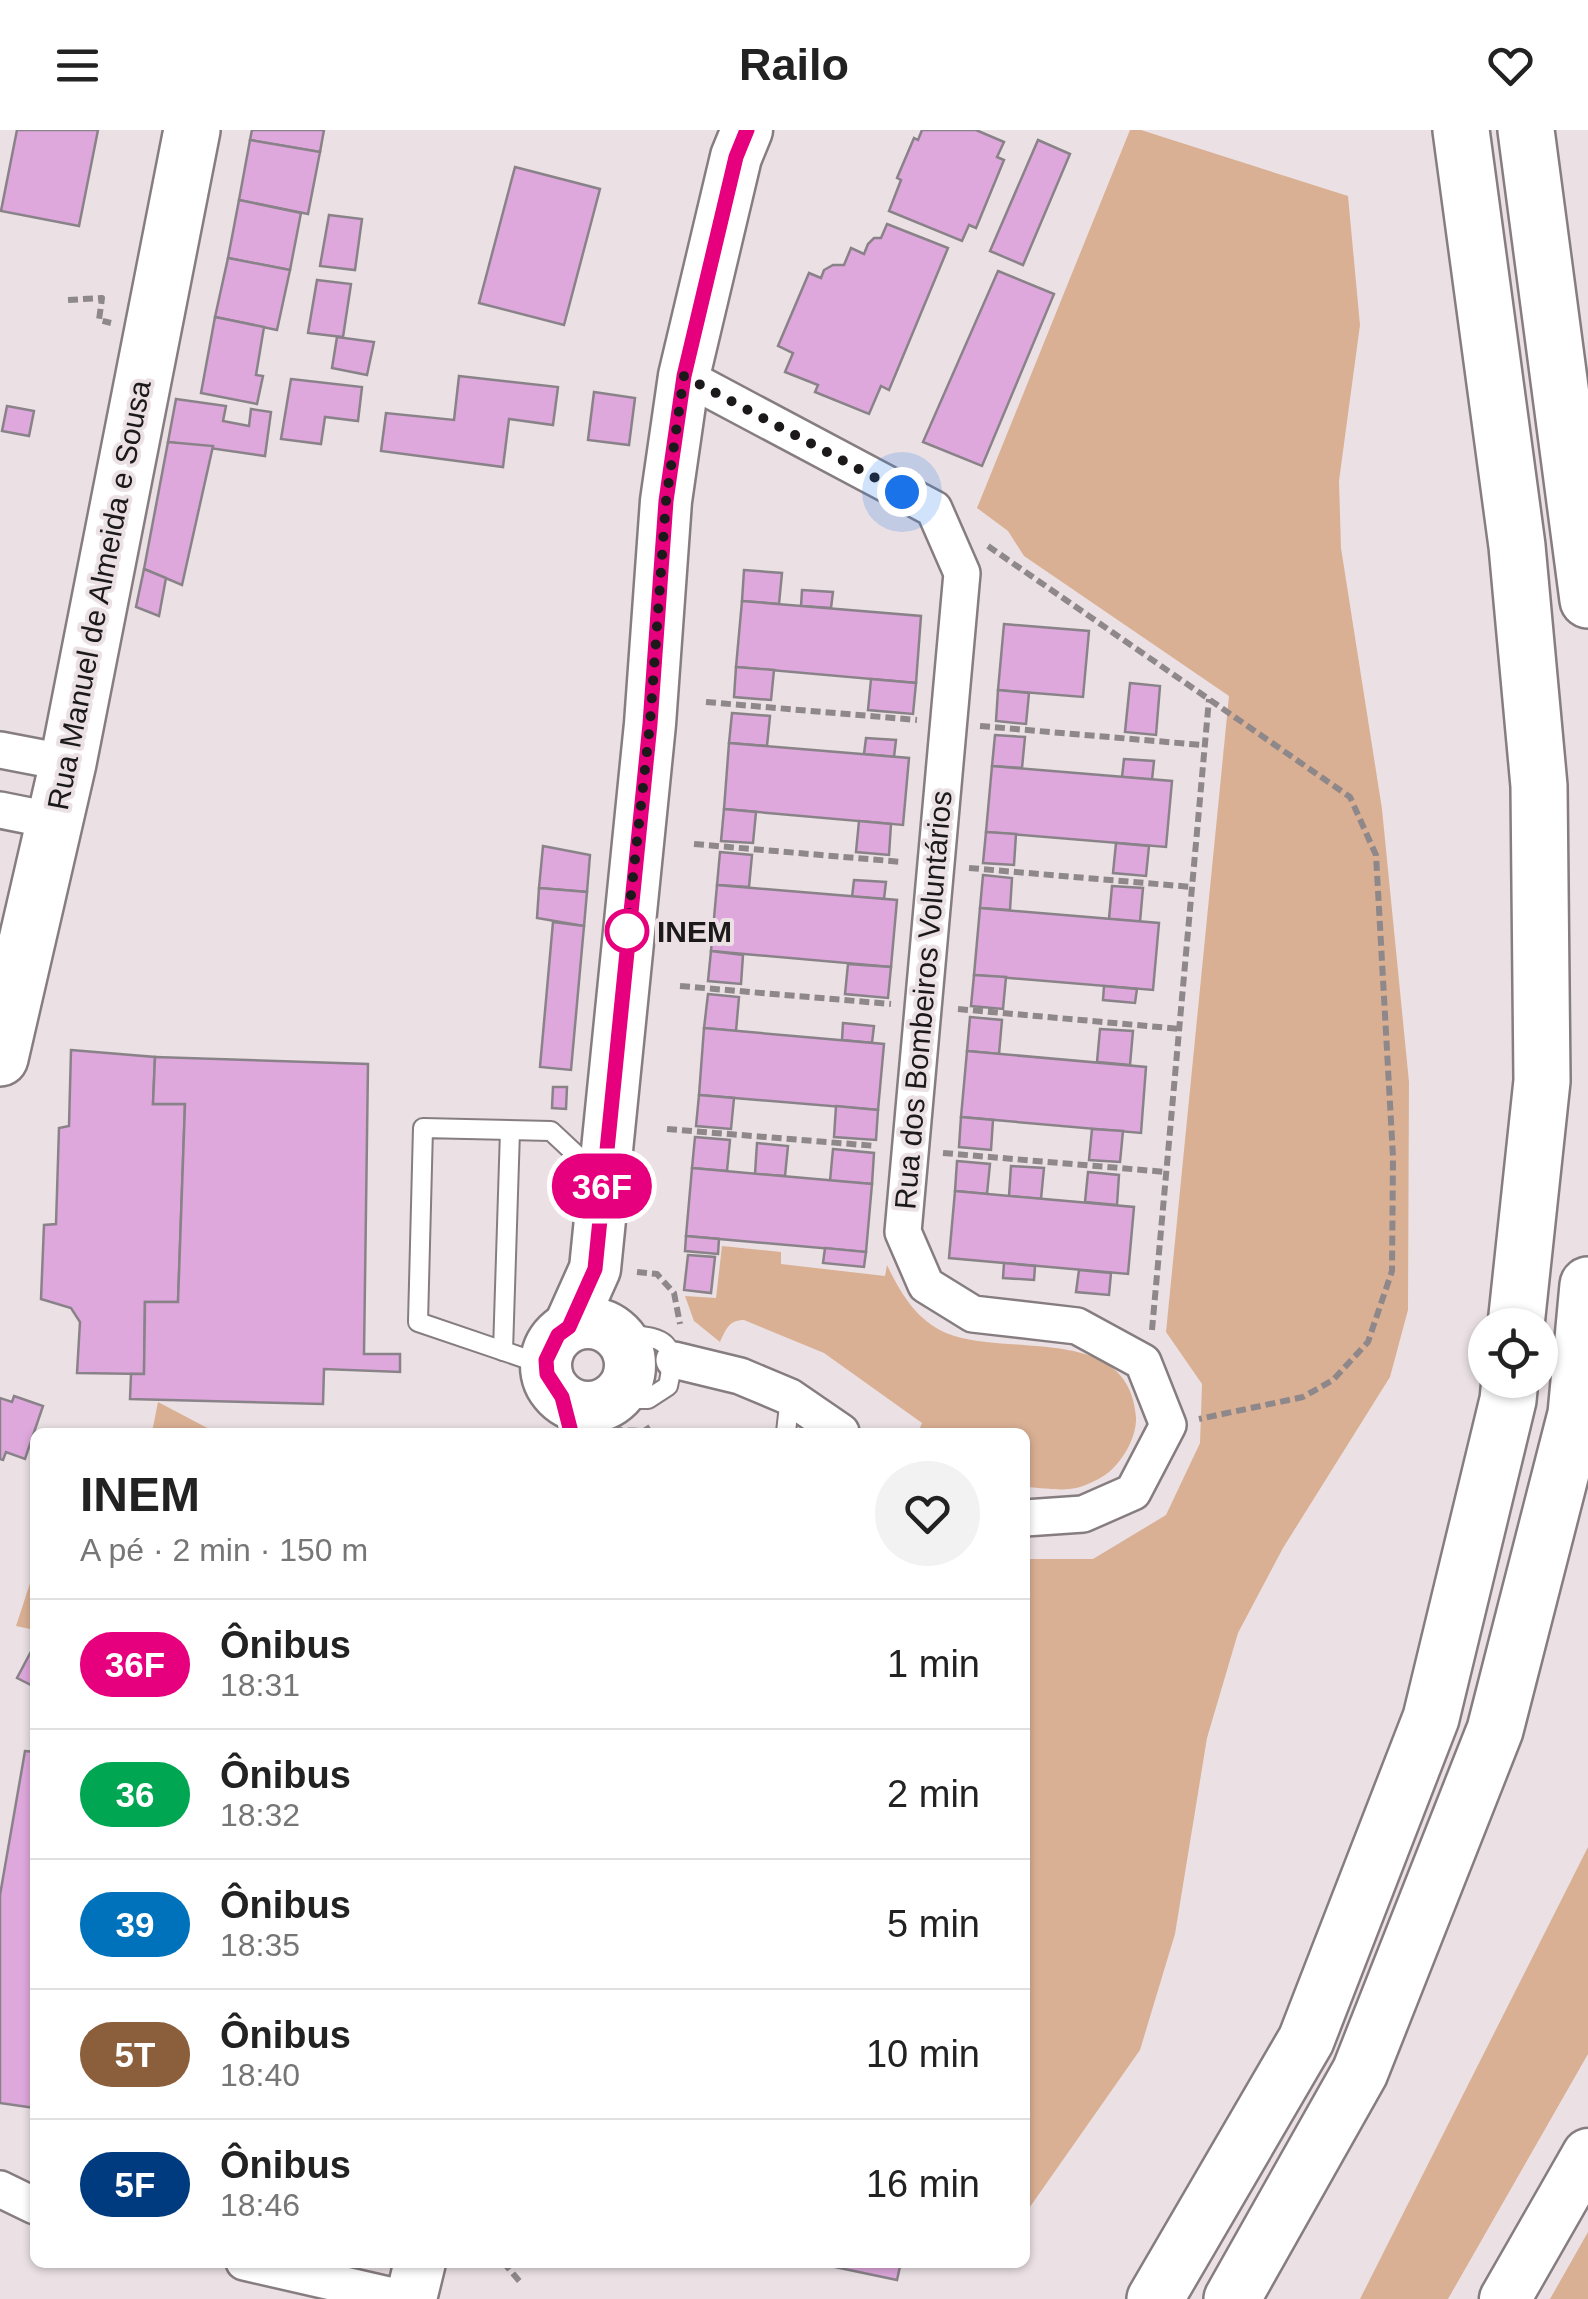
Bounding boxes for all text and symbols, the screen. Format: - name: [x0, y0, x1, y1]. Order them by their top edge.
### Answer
- icon: menu: [50, 38, 105, 93]
- icon: heart: [1483, 38, 1538, 93]
- text: Railo: [739, 39, 849, 90]
- street label: Rua Manuel de Almeida e Sousa: [41, 377, 157, 813]
- your location: [877, 467, 927, 517]
- street label: Rua dos Bombeiros Voluntários: [888, 789, 958, 1211]
- marker: INEM: [606, 910, 648, 952]
- place label: INEM: [657, 915, 732, 948]
- line badge: 36F: [544, 1154, 660, 1218]
- text: 36F: [572, 1167, 632, 1206]
- map controls: [1468, 1308, 1558, 1398]
- button: locate: [1468, 1308, 1558, 1398]
- button: heart: [875, 1461, 980, 1566]
- text: INEM: [80, 1468, 200, 1521]
- text: A pé · 2 min · 150 m: [80, 1532, 368, 1568]
- text: Ônibus: [220, 1624, 351, 1666]
- text: 1 min: [887, 1643, 980, 1685]
- text: 36F: [105, 1645, 165, 1684]
- text: 18:31: [220, 1667, 300, 1703]
- text: Ônibus: [220, 1754, 351, 1796]
- text: 2 min: [887, 1773, 980, 1815]
- text: 36: [116, 1775, 154, 1814]
- text: 18:32: [220, 1797, 300, 1833]
- text: Ônibus: [220, 1884, 351, 1926]
- text: 5 min: [887, 1903, 980, 1945]
- text: 39: [116, 1905, 154, 1944]
- text: 18:35: [220, 1927, 300, 1963]
- text: Ônibus: [220, 2014, 351, 2056]
- text: 10 min: [866, 2033, 980, 2075]
- text: 5T: [115, 2035, 155, 2074]
- text: 18:40: [220, 2057, 300, 2093]
- text: Ônibus: [220, 2144, 351, 2186]
- text: 16 min: [866, 2163, 980, 2205]
- text: 5F: [115, 2165, 155, 2204]
- text: 18:46: [220, 2187, 300, 2223]

